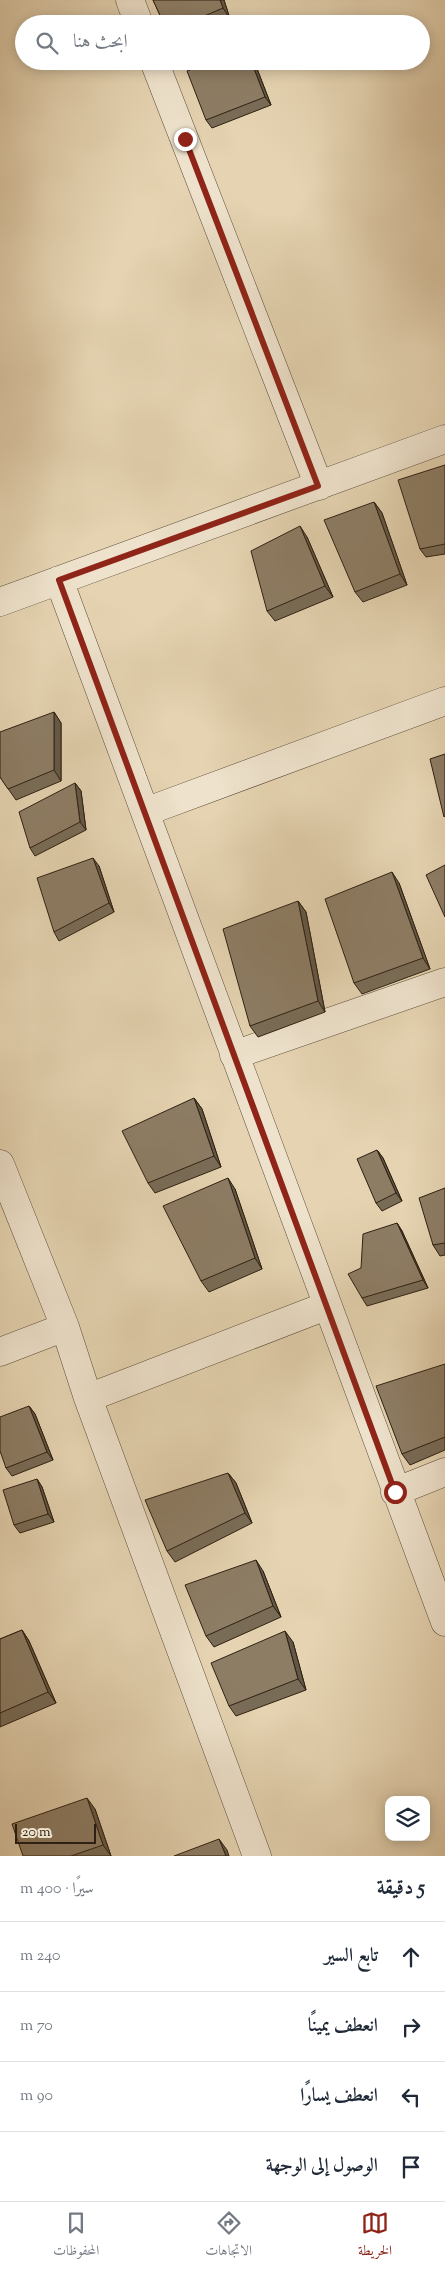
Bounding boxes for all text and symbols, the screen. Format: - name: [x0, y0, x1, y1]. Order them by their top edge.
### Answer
- search box: [15, 15, 430, 70]
- icon: search: [33, 29, 61, 57]
- text: ابحث هنا: [73, 29, 128, 56]
- route end: [174, 128, 197, 151]
- route start: [384, 1481, 407, 1504]
- map controls: [385, 1796, 430, 1841]
- button: layers: [385, 1796, 430, 1841]
- scale bar: [15, 1821, 96, 1844]
- text: 20 m: [22, 1823, 51, 1843]
- text: 5 دقيقة: [377, 1874, 425, 1904]
- text: سيرًا · 400 m: [20, 1878, 94, 1901]
- text: تابع السير: [324, 1943, 378, 1970]
- icon: ahead: [397, 1943, 425, 1971]
- text: 240 m: [20, 1945, 61, 1968]
- text: انعطف يمينًا: [308, 2013, 378, 2040]
- icon: right: [397, 2013, 425, 2041]
- text: 70 m: [20, 2015, 53, 2038]
- text: انعطف يسارًا: [300, 2083, 378, 2110]
- icon: left: [397, 2083, 425, 2111]
- text: 90 m: [20, 2085, 53, 2108]
- text: الوصول إلى الوجهة: [266, 2153, 378, 2180]
- icon: arrive: [397, 2153, 425, 2181]
- tab: المحفوظات: [53, 2209, 99, 2264]
- tab: الاتجاهات: [205, 2209, 252, 2264]
- tab: الخريطة: [358, 2209, 392, 2264]

